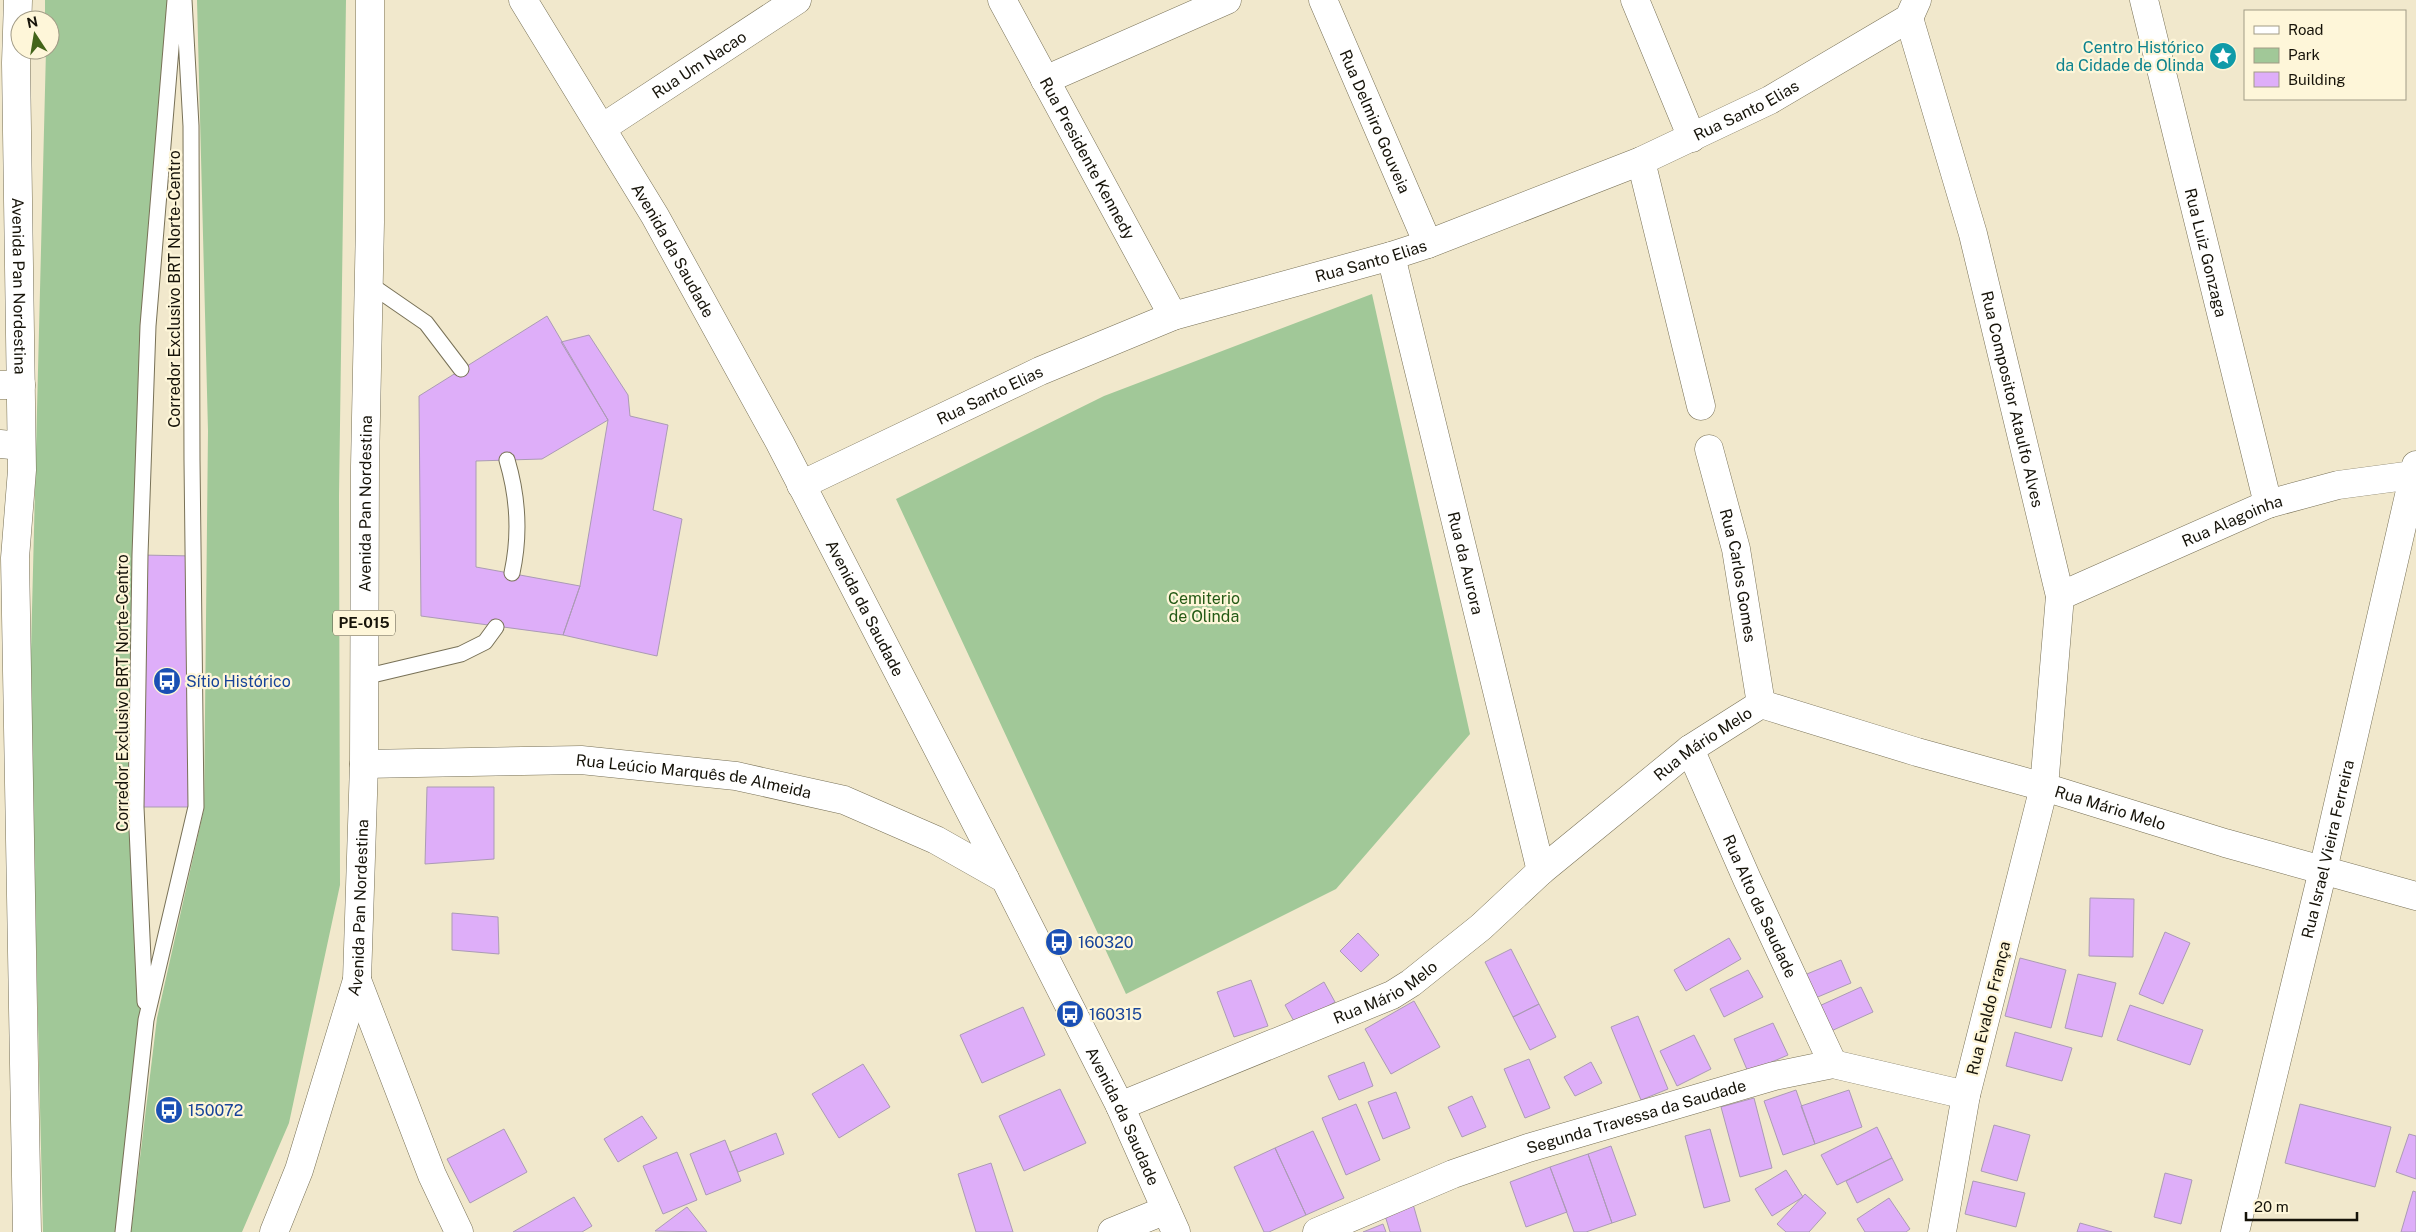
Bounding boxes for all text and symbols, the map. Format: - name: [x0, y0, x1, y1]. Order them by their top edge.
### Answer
- north arrow: [10, 10, 60, 60]
- legend: [2244, 10, 2406, 100]
- text: N: [25, 13, 39, 31]
- text: Road: [2288, 21, 2324, 38]
- street label: Rua Um Nacao: [648, 27, 750, 103]
- place label: Centro Histórico da Cidade de Olinda: [2056, 38, 2204, 75]
- place icon: Centro Histórico da Cidade de Olinda: [2208, 41, 2238, 71]
- text: Park: [2288, 46, 2320, 63]
- street label: Rua Delmiro Gouveia: [1335, 47, 1414, 196]
- text: Building: [2288, 71, 2346, 88]
- street label: Rua Presidente Kennedy: [1036, 74, 1139, 243]
- street label: Rua Santo Elias: [1690, 76, 1802, 145]
- street label: Corredor Exclusivo BRT Norte-Centro: [165, 150, 184, 428]
- street label: Avenida da Saudade: [627, 180, 718, 321]
- street label: Rua Luiz Gonzaga: [2181, 186, 2231, 319]
- street label: Avenida Pan Nordestina: [8, 197, 30, 375]
- street label: Rua Santo Elias: [1313, 236, 1429, 286]
- street label: Rua Compositor Ataulfo Alves: [1977, 289, 2047, 509]
- street label: Rua Santo Elias: [934, 362, 1046, 429]
- street label: Avenida Pan Nordestina: [356, 415, 376, 592]
- street label: Rua Alagoinha: [2179, 492, 2285, 551]
- street label: Rua Carlos Gomes: [1716, 507, 1760, 644]
- street label: Rua da Aurora: [1444, 510, 1487, 617]
- street label: Avenida da Saudade: [822, 537, 908, 680]
- street label: Corredor Exclusivo BRT Norte-Centro: [113, 554, 132, 832]
- park label: Cemiterio de Olinda: [1168, 589, 1240, 626]
- road number: PE-015: [333, 610, 395, 636]
- bus stop icon: Sítio Histórico: [152, 666, 182, 696]
- place label: Sítio Histórico: [186, 672, 291, 691]
- street label: Rua Mário Melo: [1650, 703, 1755, 785]
- street label: Rua Leúcio Marquês de Almeida: [575, 751, 813, 802]
- street label: Rua Israel Vieira Ferreira: [2298, 758, 2358, 940]
- street label: Rua Mário Melo: [2052, 782, 2168, 834]
- street label: Avenida Pan Nordestina: [344, 819, 372, 998]
- street label: Rua Alto da Saudade: [1719, 832, 1801, 981]
- bus stop icon: 160320: [1044, 927, 1074, 957]
- place label: 160320: [1078, 933, 1134, 952]
- street label: Rua Evaldo França: [1963, 939, 2014, 1077]
- street label: Rua Mário Melo: [1331, 957, 1441, 1028]
- bus stop icon: 160315: [1055, 999, 1085, 1029]
- place label: 160315: [1089, 1005, 1142, 1024]
- street label: Avenida da Saudade: [1082, 1044, 1163, 1189]
- street label: Segunda Travessa da Saudade: [1524, 1076, 1748, 1158]
- bus stop icon: 150072: [154, 1095, 184, 1125]
- place label: 150072: [188, 1101, 243, 1120]
- scale bar: [2246, 1190, 2357, 1222]
- text: 20 m: [2254, 1198, 2289, 1215]

